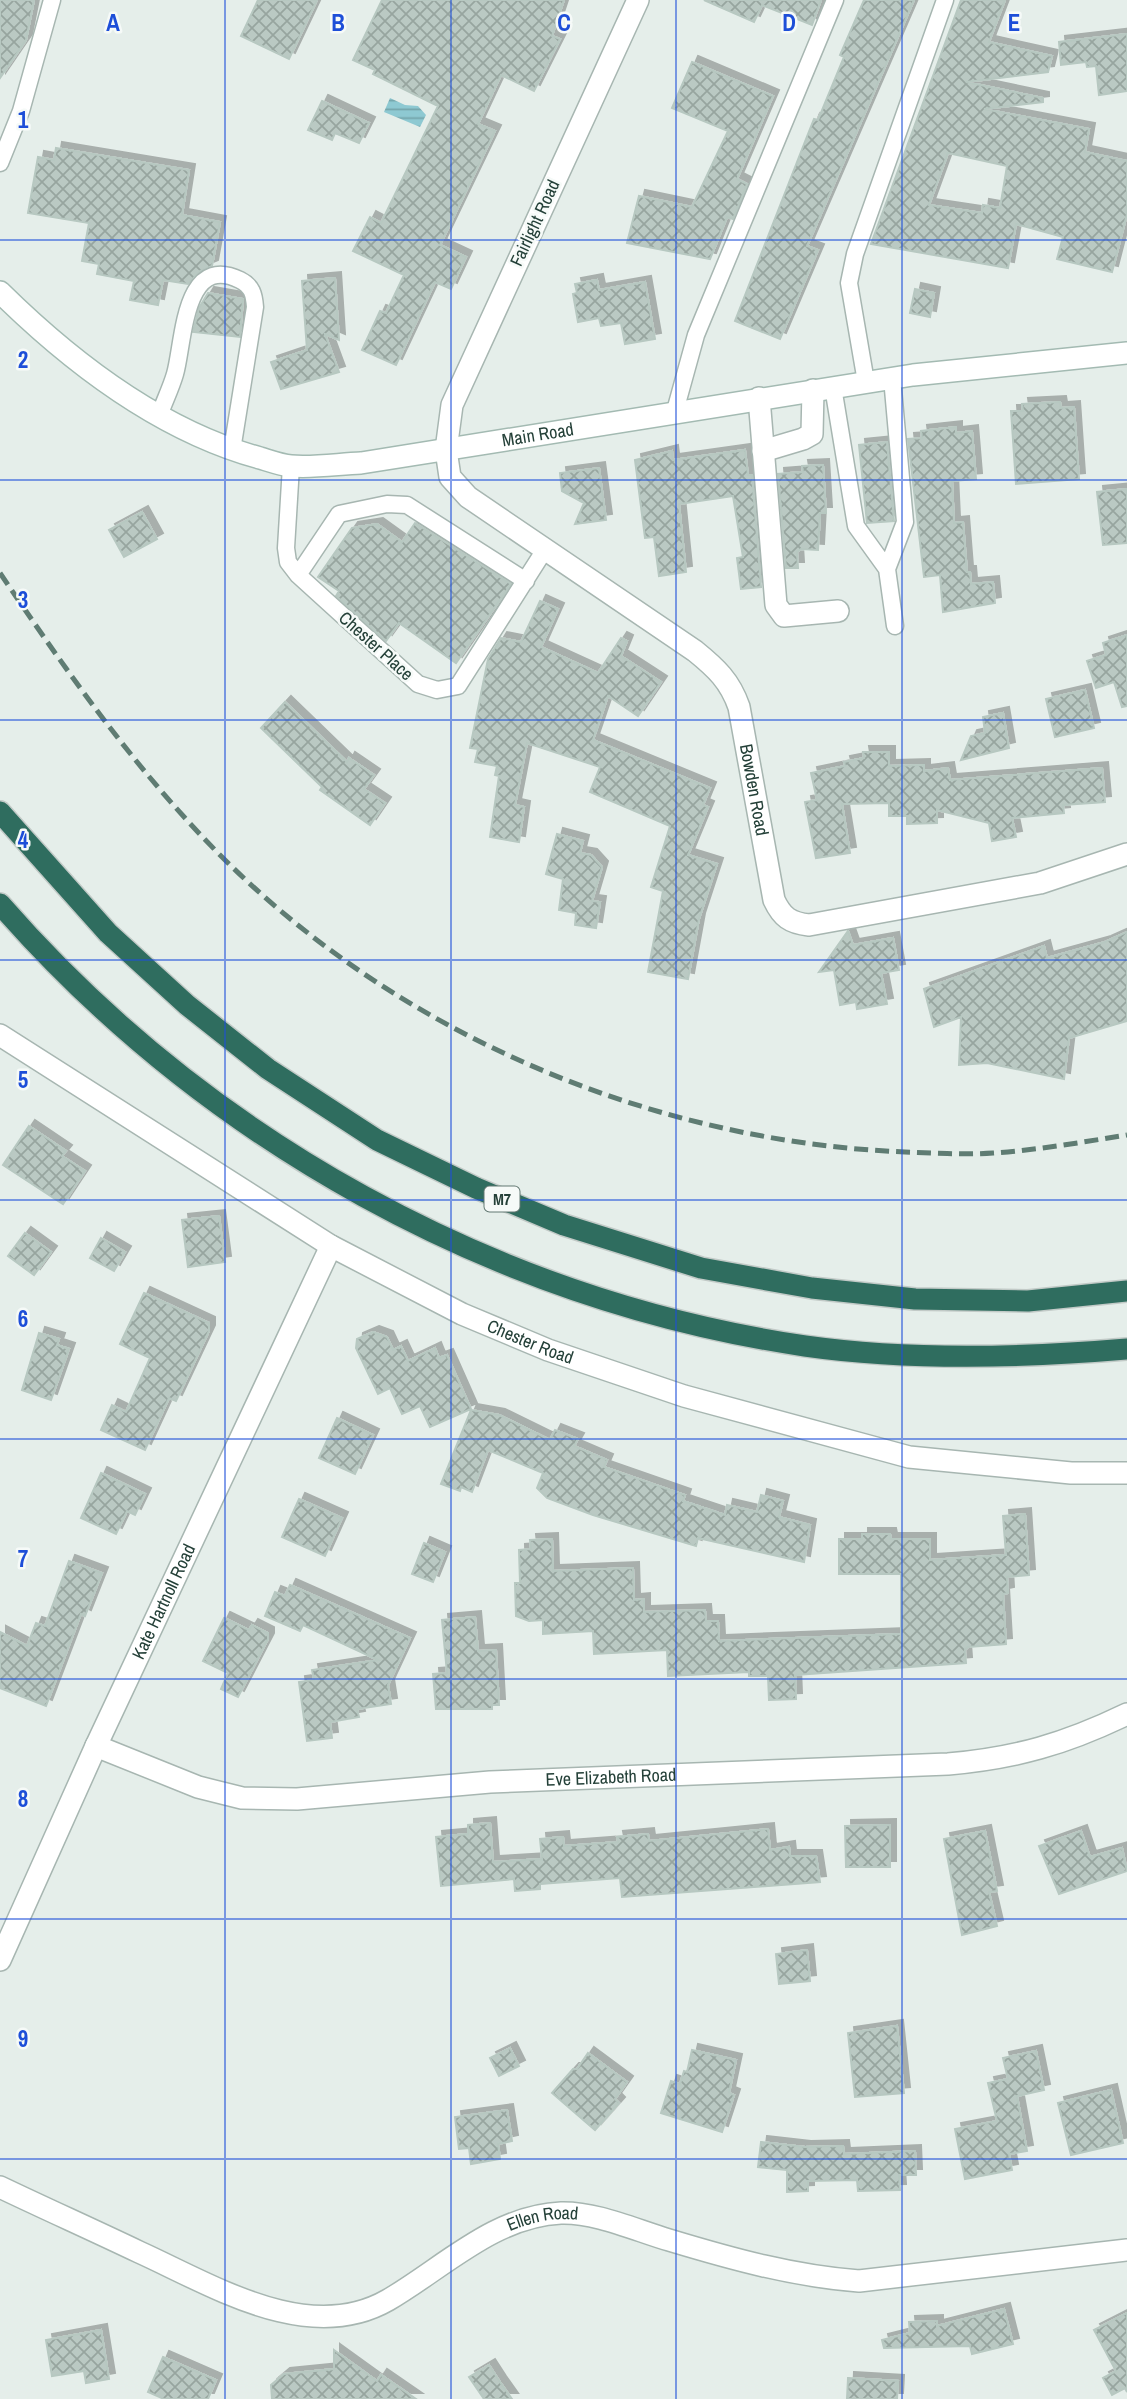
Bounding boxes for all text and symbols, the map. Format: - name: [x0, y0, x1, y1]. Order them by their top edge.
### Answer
- text: A: [106, 7, 120, 38]
- text: B: [331, 7, 345, 38]
- text: C: [557, 7, 571, 38]
- text: D: [782, 7, 796, 38]
- text: E: [1008, 7, 1020, 38]
- text: 1: [18, 104, 29, 135]
- street label: Fairlight Road: [504, 175, 565, 270]
- text: 2: [18, 344, 28, 375]
- street label: Main Road: [500, 416, 575, 452]
- text: 3: [18, 584, 28, 615]
- street label: Chester Place: [334, 605, 419, 686]
- street label: Bowden Road: [734, 742, 775, 838]
- text: 4: [18, 824, 29, 855]
- text: 5: [18, 1064, 28, 1095]
- road number: M7: [484, 1186, 520, 1212]
- text: 6: [18, 1303, 28, 1334]
- street label: Chester Road: [483, 1313, 577, 1370]
- street label: Kate Hartnoll Road: [126, 1540, 201, 1663]
- text: 7: [18, 1543, 28, 1574]
- street label: Eve Elizabeth Road: [545, 1762, 677, 1792]
- text: 8: [18, 1783, 28, 1814]
- text: 9: [18, 2023, 28, 2054]
- street label: Ellen Road: [503, 2200, 579, 2237]

